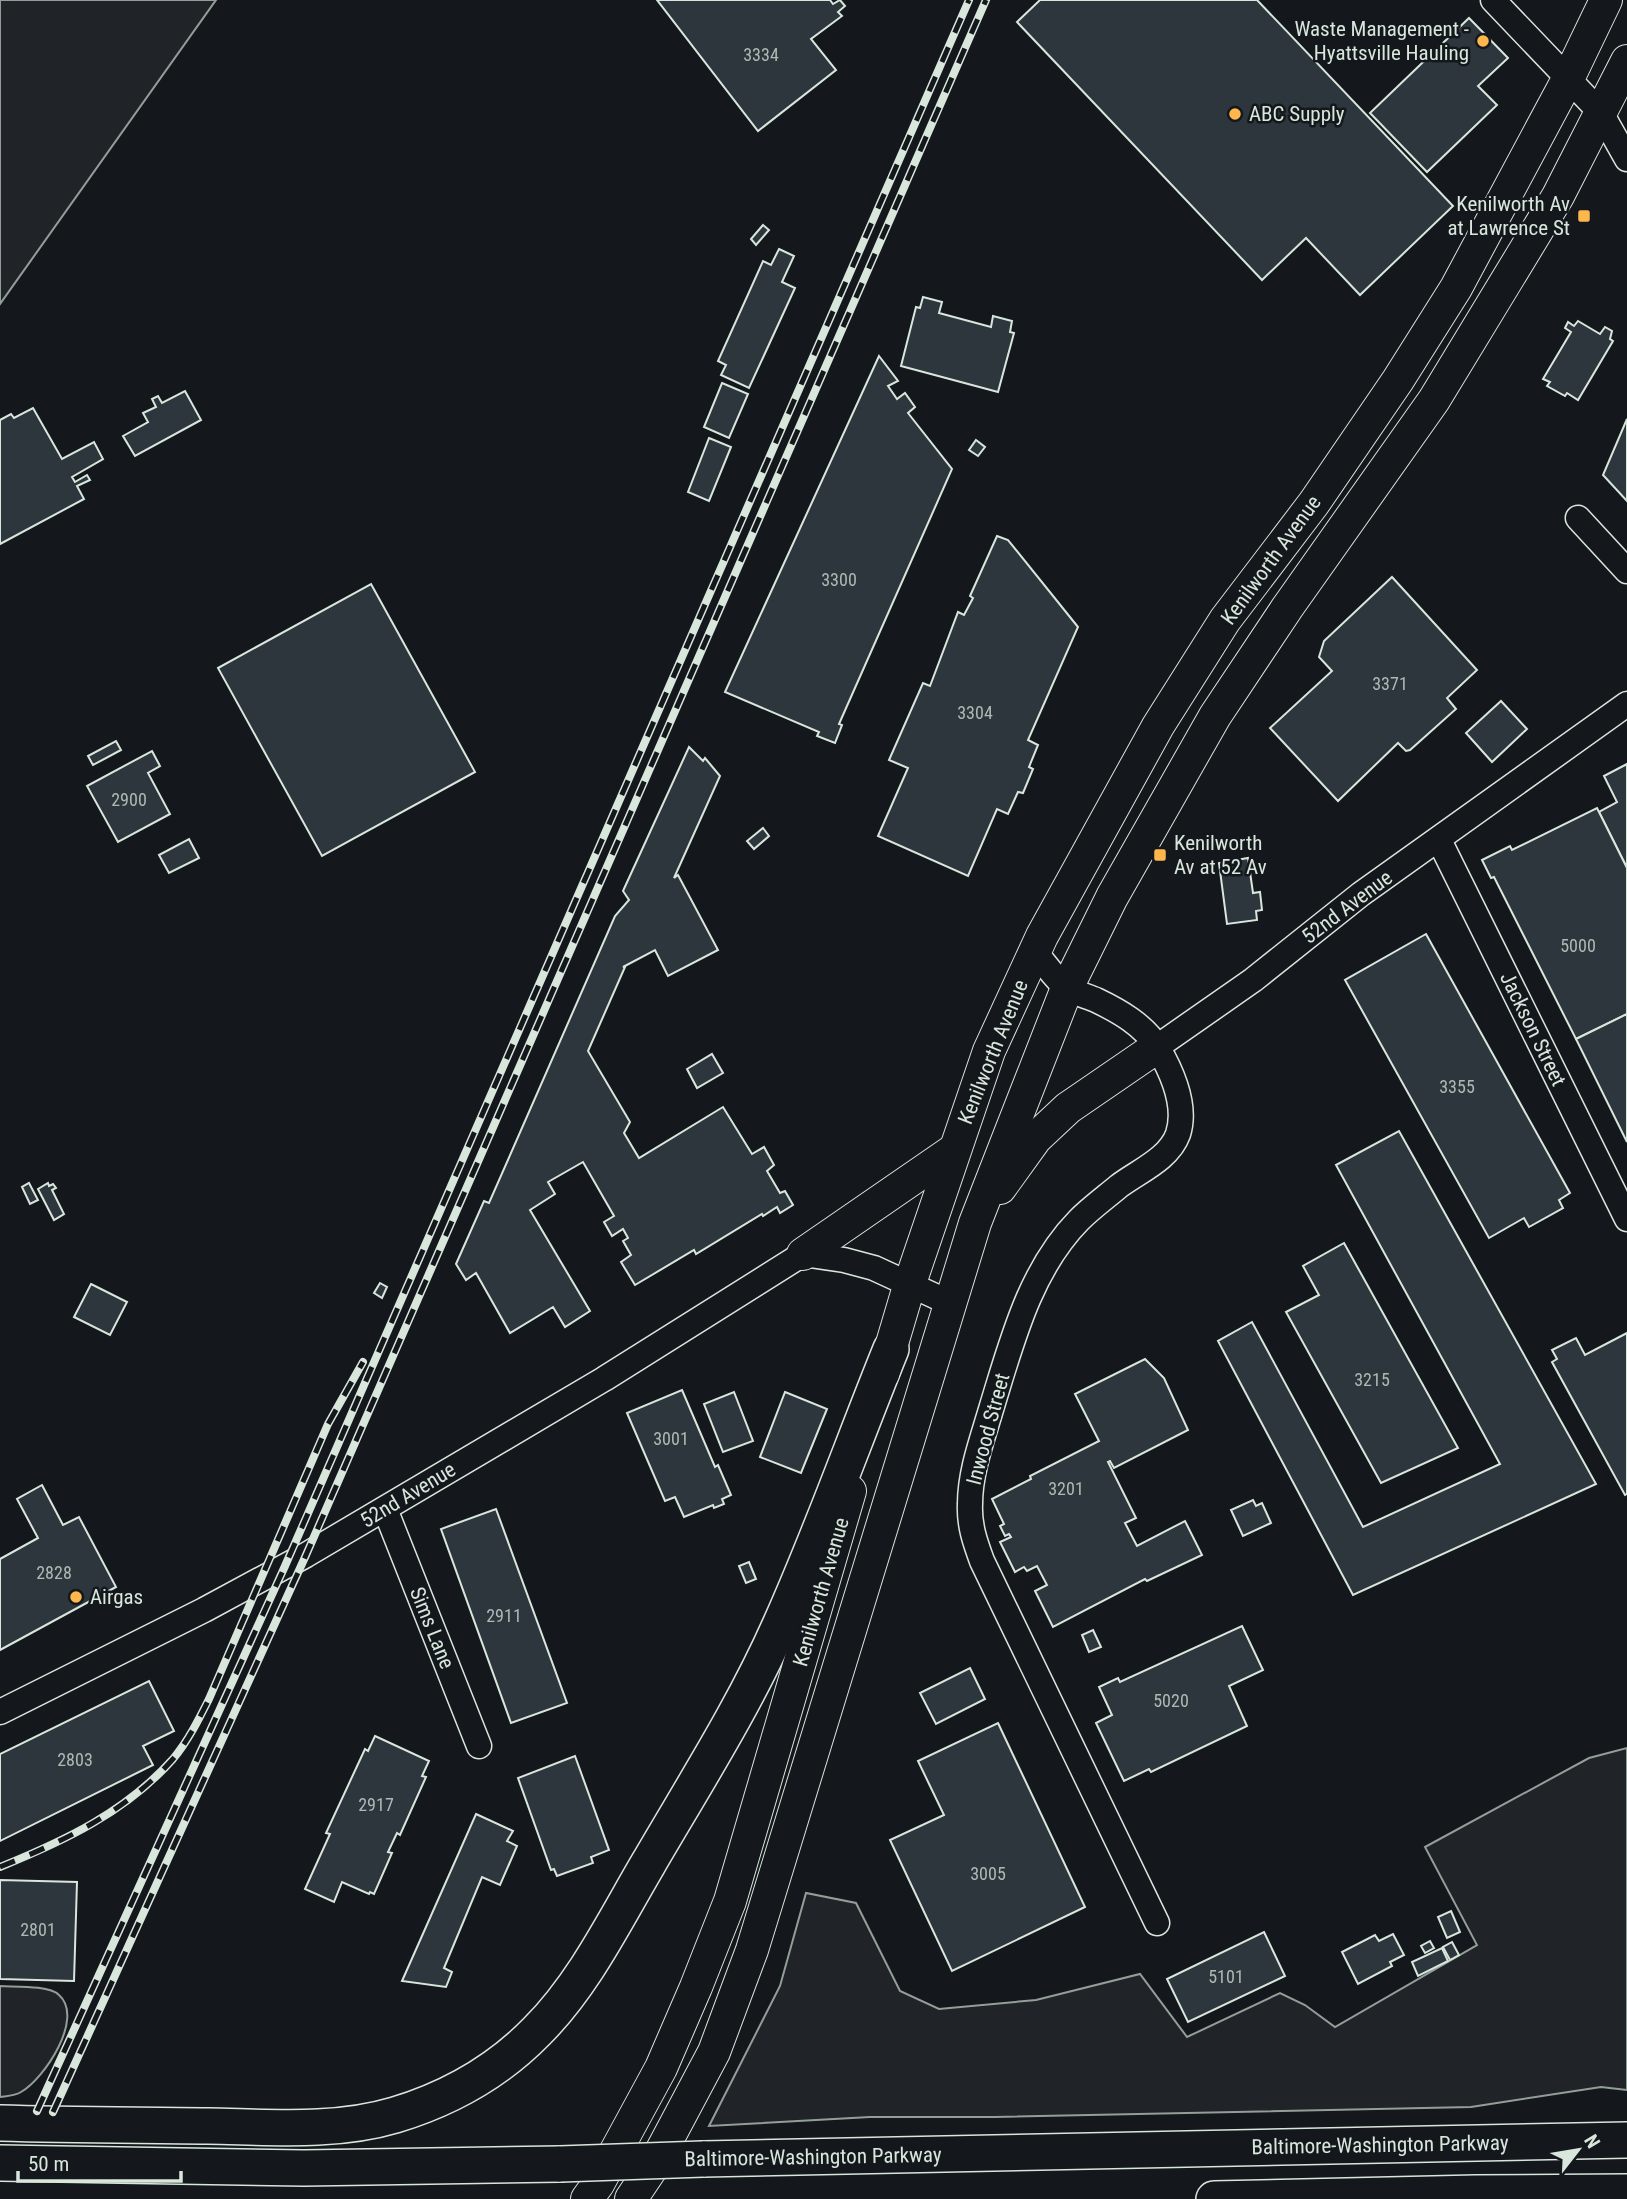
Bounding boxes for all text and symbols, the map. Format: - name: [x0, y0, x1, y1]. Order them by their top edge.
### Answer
- place label: Waste Management - Hyattsville Hauling: [1294, 17, 1469, 65]
- marker: Waste Management - Hyattsville Hauling: [1475, 33, 1491, 49]
- house number: 3334: [743, 44, 779, 65]
- place label: ABC Supply: [1249, 102, 1345, 126]
- marker: ABC Supply: [1227, 106, 1243, 122]
- place label: Kenilworth Av at Lawrence St: [1448, 192, 1570, 240]
- marker: Kenilworth Av at Lawrence St: [1576, 208, 1592, 224]
- street label: Kenilworth Avenue: [1216, 491, 1326, 629]
- house number: 3300: [821, 569, 857, 590]
- house number: 3371: [1372, 673, 1408, 694]
- house number: 3304: [957, 702, 993, 723]
- house number: 2900: [111, 789, 147, 810]
- place label: Kenilworth Av at 52 Av: [1174, 831, 1267, 879]
- marker: Kenilworth Av at 52 Av: [1152, 847, 1168, 863]
- street label: 52nd Avenue: [1297, 865, 1397, 949]
- house number: 5000: [1560, 935, 1596, 956]
- street label: Jackson Street: [1495, 968, 1571, 1090]
- street label: Kenilworth Avenue: [953, 976, 1033, 1128]
- house number: 3355: [1439, 1076, 1475, 1097]
- house number: 3215: [1354, 1369, 1390, 1390]
- street label: Inwood Street: [962, 1371, 1014, 1487]
- house number: 3001: [653, 1428, 689, 1449]
- street label: 52nd Avenue: [356, 1457, 460, 1533]
- house number: 3201: [1048, 1478, 1084, 1499]
- street label: Kenilworth Avenue: [788, 1515, 854, 1669]
- house number: 2828: [36, 1562, 72, 1583]
- street label: Sims Lane: [405, 1584, 459, 1672]
- place label: Airgas: [90, 1585, 143, 1609]
- marker: Airgas: [68, 1589, 84, 1605]
- house number: 2911: [486, 1605, 522, 1626]
- house number: 5020: [1153, 1690, 1189, 1711]
- house number: 2803: [57, 1749, 93, 1770]
- house number: 2917: [358, 1794, 394, 1815]
- house number: 3005: [970, 1863, 1006, 1884]
- house number: 2801: [20, 1919, 56, 1940]
- house number: 5101: [1208, 1966, 1244, 1987]
- north arrow: [1543, 2115, 1613, 2185]
- street label: Baltimore-Washington Parkway: [1251, 2131, 1509, 2159]
- text: N: [1579, 2131, 1605, 2152]
- scale bar: [18, 2140, 180, 2184]
- street label: Baltimore-Washington Parkway: [684, 2143, 942, 2171]
- text: 50 m: [28, 2152, 69, 2176]

